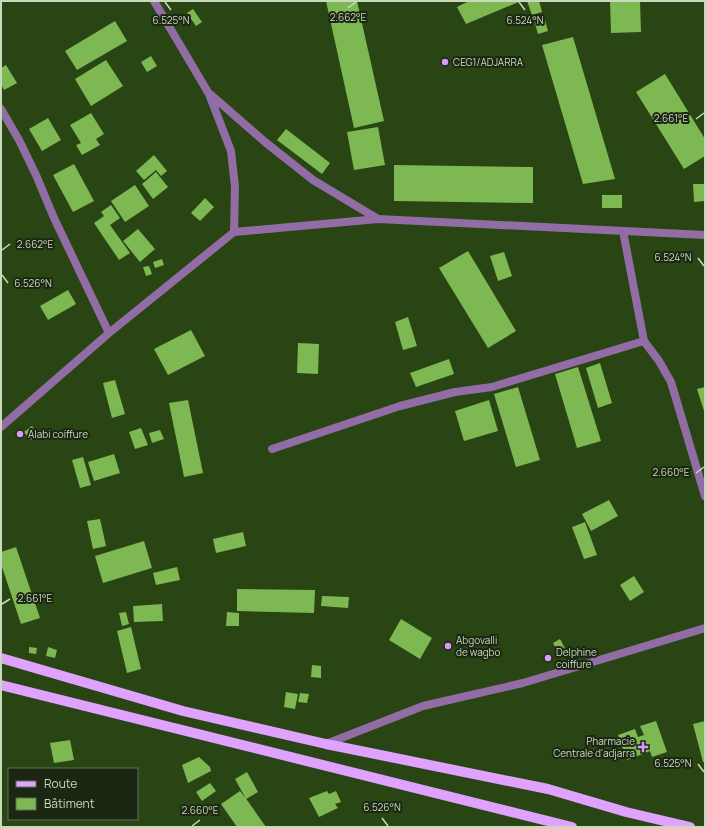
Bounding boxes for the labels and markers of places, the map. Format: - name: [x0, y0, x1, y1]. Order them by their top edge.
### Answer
- place label: CEG1/ADJARRA: [453, 55, 524, 69]
- marker: CEG1/ADJARRA: [440, 57, 450, 67]
- place label: Alabi coiffure: [28, 427, 88, 441]
- marker: Alabi coiffure: [15, 429, 25, 439]
- place label: Abgovalli de wagbo: [456, 633, 501, 659]
- marker: Abgovalli de wagbo: [443, 641, 453, 651]
- place label: Delphine coiffure: [556, 645, 597, 671]
- marker: Delphine coiffure: [543, 653, 553, 663]
- place label: Pharmacie Centrale d'adjarra: [553, 734, 635, 760]
- marker: Pharmacie Centrale d'adjarra: [638, 742, 648, 752]

